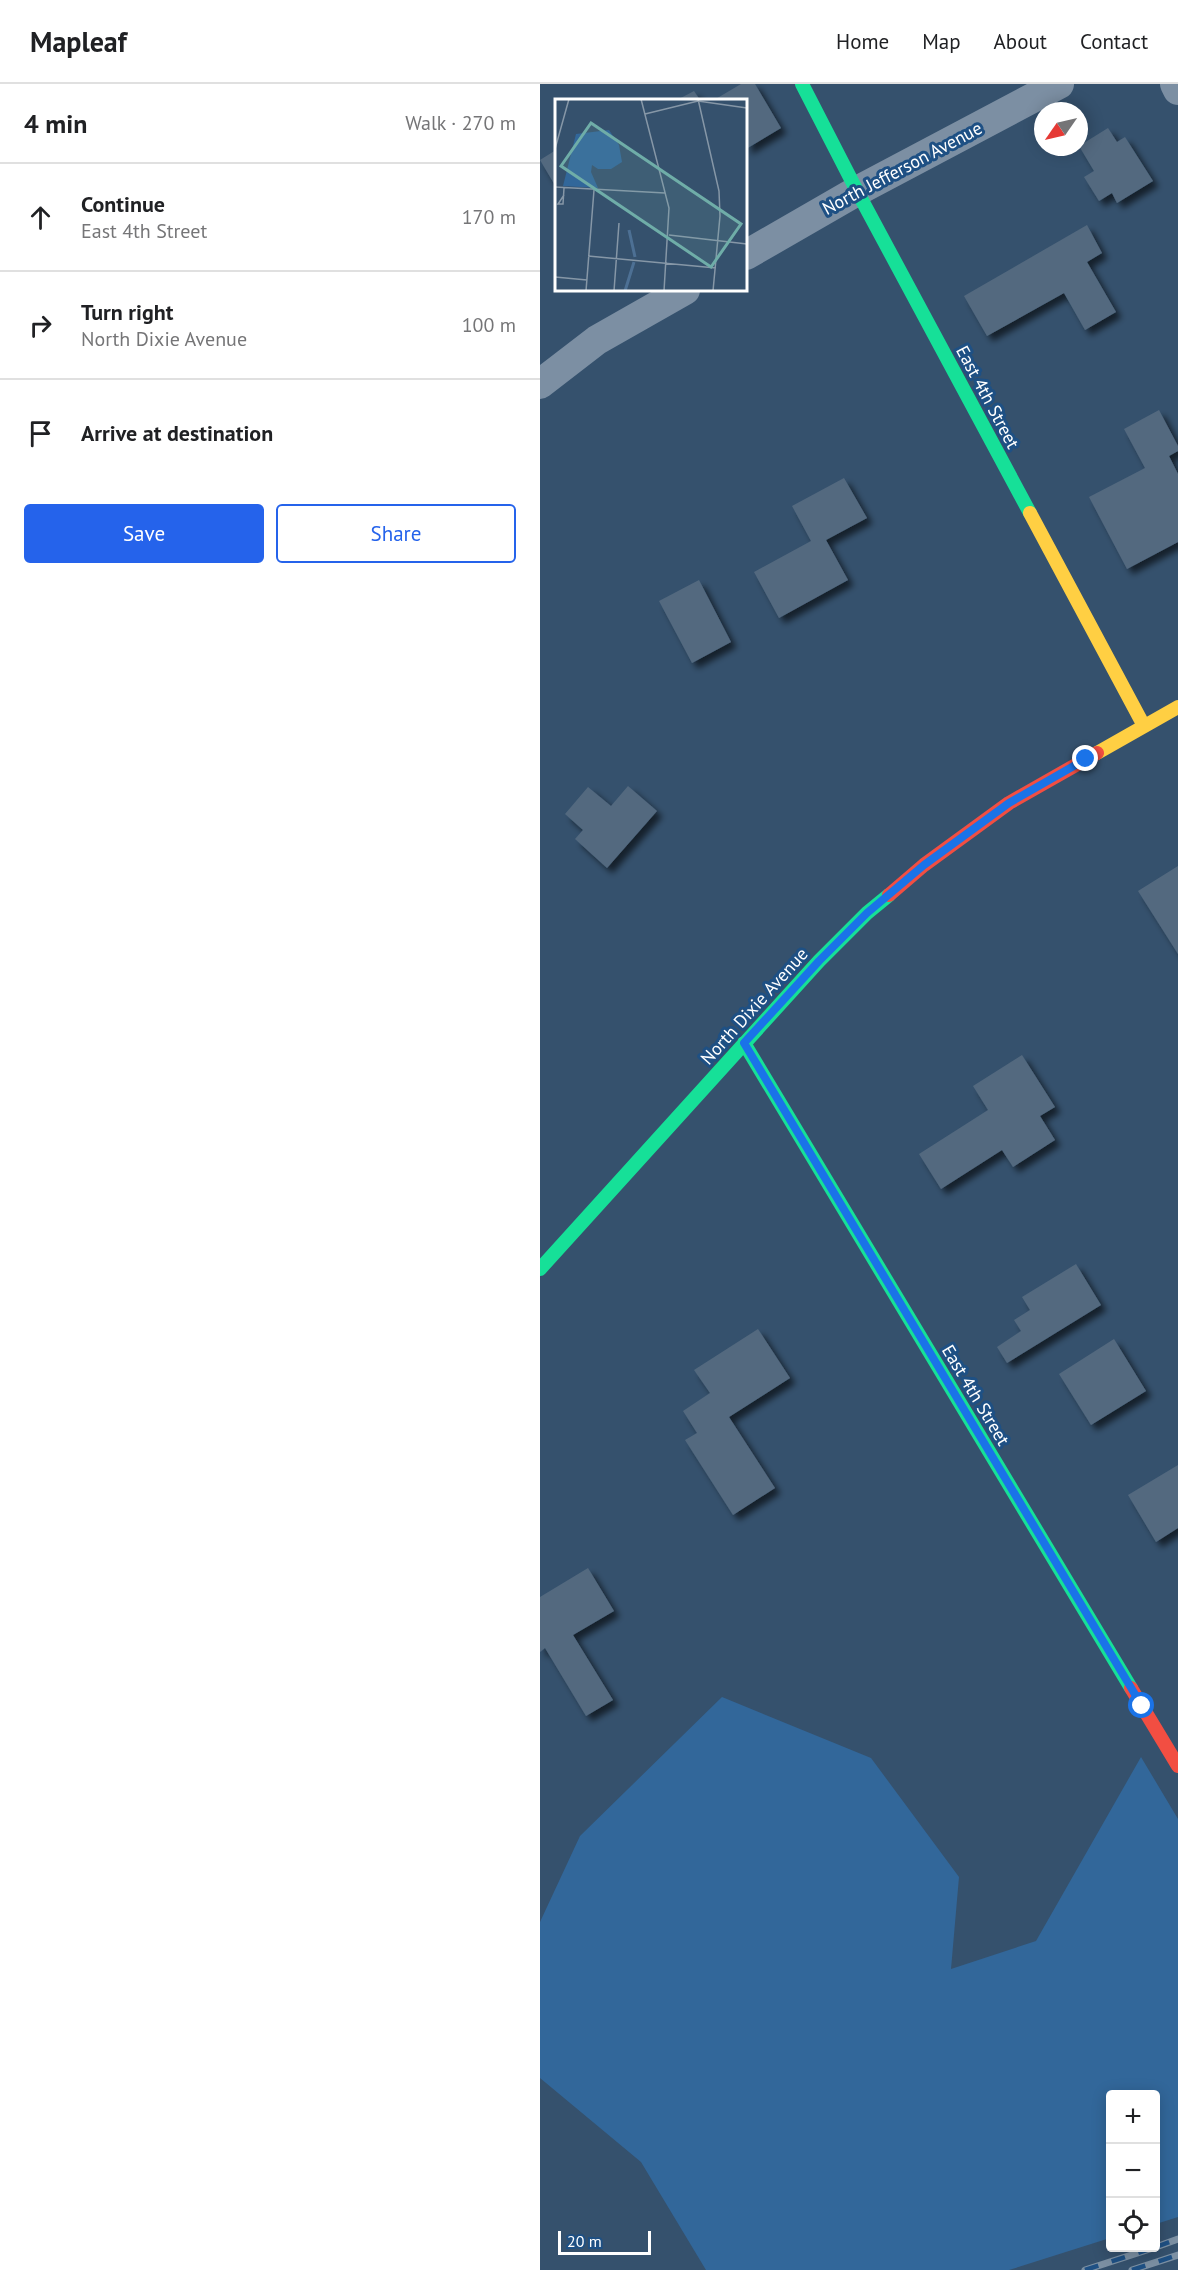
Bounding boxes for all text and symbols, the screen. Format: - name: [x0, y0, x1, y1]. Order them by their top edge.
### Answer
- text: Mapleaf: [30, 23, 127, 60]
- text: Home: [836, 28, 889, 55]
- text: Map: [922, 28, 961, 55]
- text: About: [994, 28, 1047, 55]
- text: Contact: [1080, 28, 1148, 55]
- inset map: [555, 99, 747, 291]
- north arrow: [1034, 102, 1088, 156]
- text: 4 min: [24, 107, 87, 140]
- text: Walk · 270 m: [405, 110, 516, 136]
- street label: North Jefferson Avenue: [818, 116, 986, 220]
- text: Continue: [81, 190, 165, 218]
- icon: ahead: [24, 201, 57, 234]
- text: 170 m: [462, 204, 516, 230]
- text: East 4th Street: [81, 218, 207, 244]
- text: Turn right: [81, 298, 173, 326]
- icon: right: [24, 309, 57, 342]
- text: 100 m: [462, 312, 516, 338]
- text: North Dixie Avenue: [81, 326, 247, 352]
- street label: East 4th Street: [951, 341, 1025, 453]
- icon: arrive: [24, 417, 57, 450]
- text: Arrive at destination: [81, 419, 273, 447]
- button: Save: [24, 504, 264, 563]
- button: Share: [276, 504, 516, 563]
- route end: [1072, 745, 1098, 771]
- street label: North Dixie Avenue: [695, 943, 813, 1069]
- street label: East 4th Street: [937, 1340, 1015, 1450]
- route start: [1128, 1692, 1154, 1718]
- map controls: [1106, 2090, 1160, 2252]
- button: +: [1106, 2090, 1160, 2144]
- button: −: [1106, 2144, 1160, 2198]
- button: locate: [1106, 2198, 1160, 2252]
- scale bar: [558, 2228, 651, 2256]
- text: 20 m: [567, 2231, 602, 2251]

